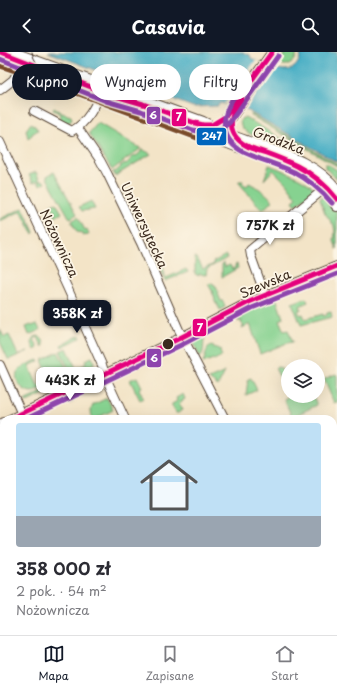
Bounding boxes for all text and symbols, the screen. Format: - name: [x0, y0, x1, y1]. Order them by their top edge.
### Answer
- text: Casavia: [132, 13, 205, 40]
- icon: back: [16, 15, 38, 37]
- icon: search: [299, 15, 321, 37]
- chip: Kupno: [12, 64, 82, 100]
- chip: Wynajem: [90, 64, 181, 100]
- chip: Filtry: [189, 64, 252, 100]
- line badge: 6: [146, 106, 161, 125]
- text: 6: [149, 106, 157, 123]
- line badge: 7: [171, 108, 187, 127]
- text: 7: [176, 108, 183, 125]
- street label: Grodzka: [250, 121, 309, 159]
- line badge: 247: [196, 127, 227, 146]
- text: 247: [202, 127, 222, 144]
- street label: Uniwersytecka: [117, 179, 174, 272]
- street label: Nożownicza: [36, 206, 84, 281]
- pin: 757K zł: [233, 212, 307, 246]
- text: 757K zł: [246, 215, 294, 234]
- street label: Szewska: [236, 263, 294, 302]
- pin: 358K zł: [40, 300, 114, 334]
- text: 358K zł: [52, 303, 102, 322]
- line badge: 7: [192, 318, 207, 337]
- text: 7: [197, 319, 204, 336]
- unlabelled marker: [161, 337, 175, 351]
- line badge: 6: [146, 348, 162, 368]
- text: 6: [150, 349, 158, 366]
- map controls: [281, 359, 325, 403]
- button: layers: [281, 359, 325, 403]
- pin: 443K zł: [33, 367, 107, 401]
- text: 443K zł: [45, 370, 95, 389]
- icon: home: [133, 449, 205, 521]
- text: 358 000 zł: [16, 555, 110, 581]
- text: 2 pok. · 54 m²: [16, 581, 107, 600]
- text: Nożownicza: [16, 600, 89, 619]
- tab: Mapa: [38, 643, 69, 684]
- tab: Zapisane: [146, 643, 194, 684]
- tab: Start: [271, 643, 298, 684]

